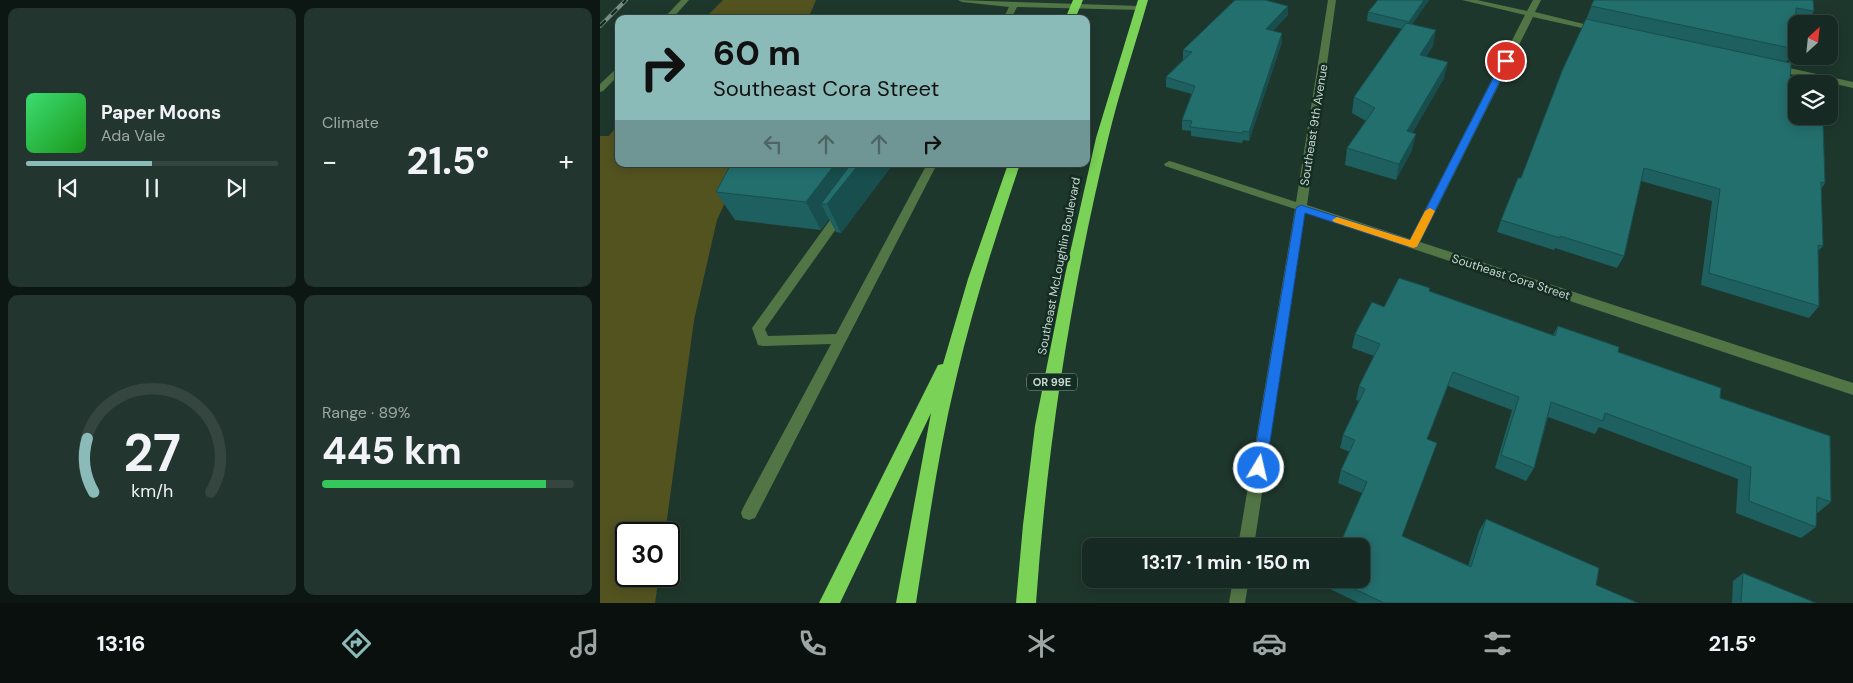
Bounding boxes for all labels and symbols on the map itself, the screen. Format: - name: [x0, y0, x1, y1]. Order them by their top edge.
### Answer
- north arrow: [1788, 15, 1838, 65]
- pin: [1485, 40, 1527, 82]
- street label: Southeast 9th Avenue: [1297, 63, 1332, 187]
- street label: Southeast McLoughlin Boulevard: [1034, 176, 1084, 356]
- street label: Southeast Cora Street: [1450, 250, 1572, 304]
- road number: OR 99E: [1027, 374, 1077, 391]
- position arrow: [1232, 441, 1284, 493]
- speed limit sign: 30: [615, 522, 680, 587]

